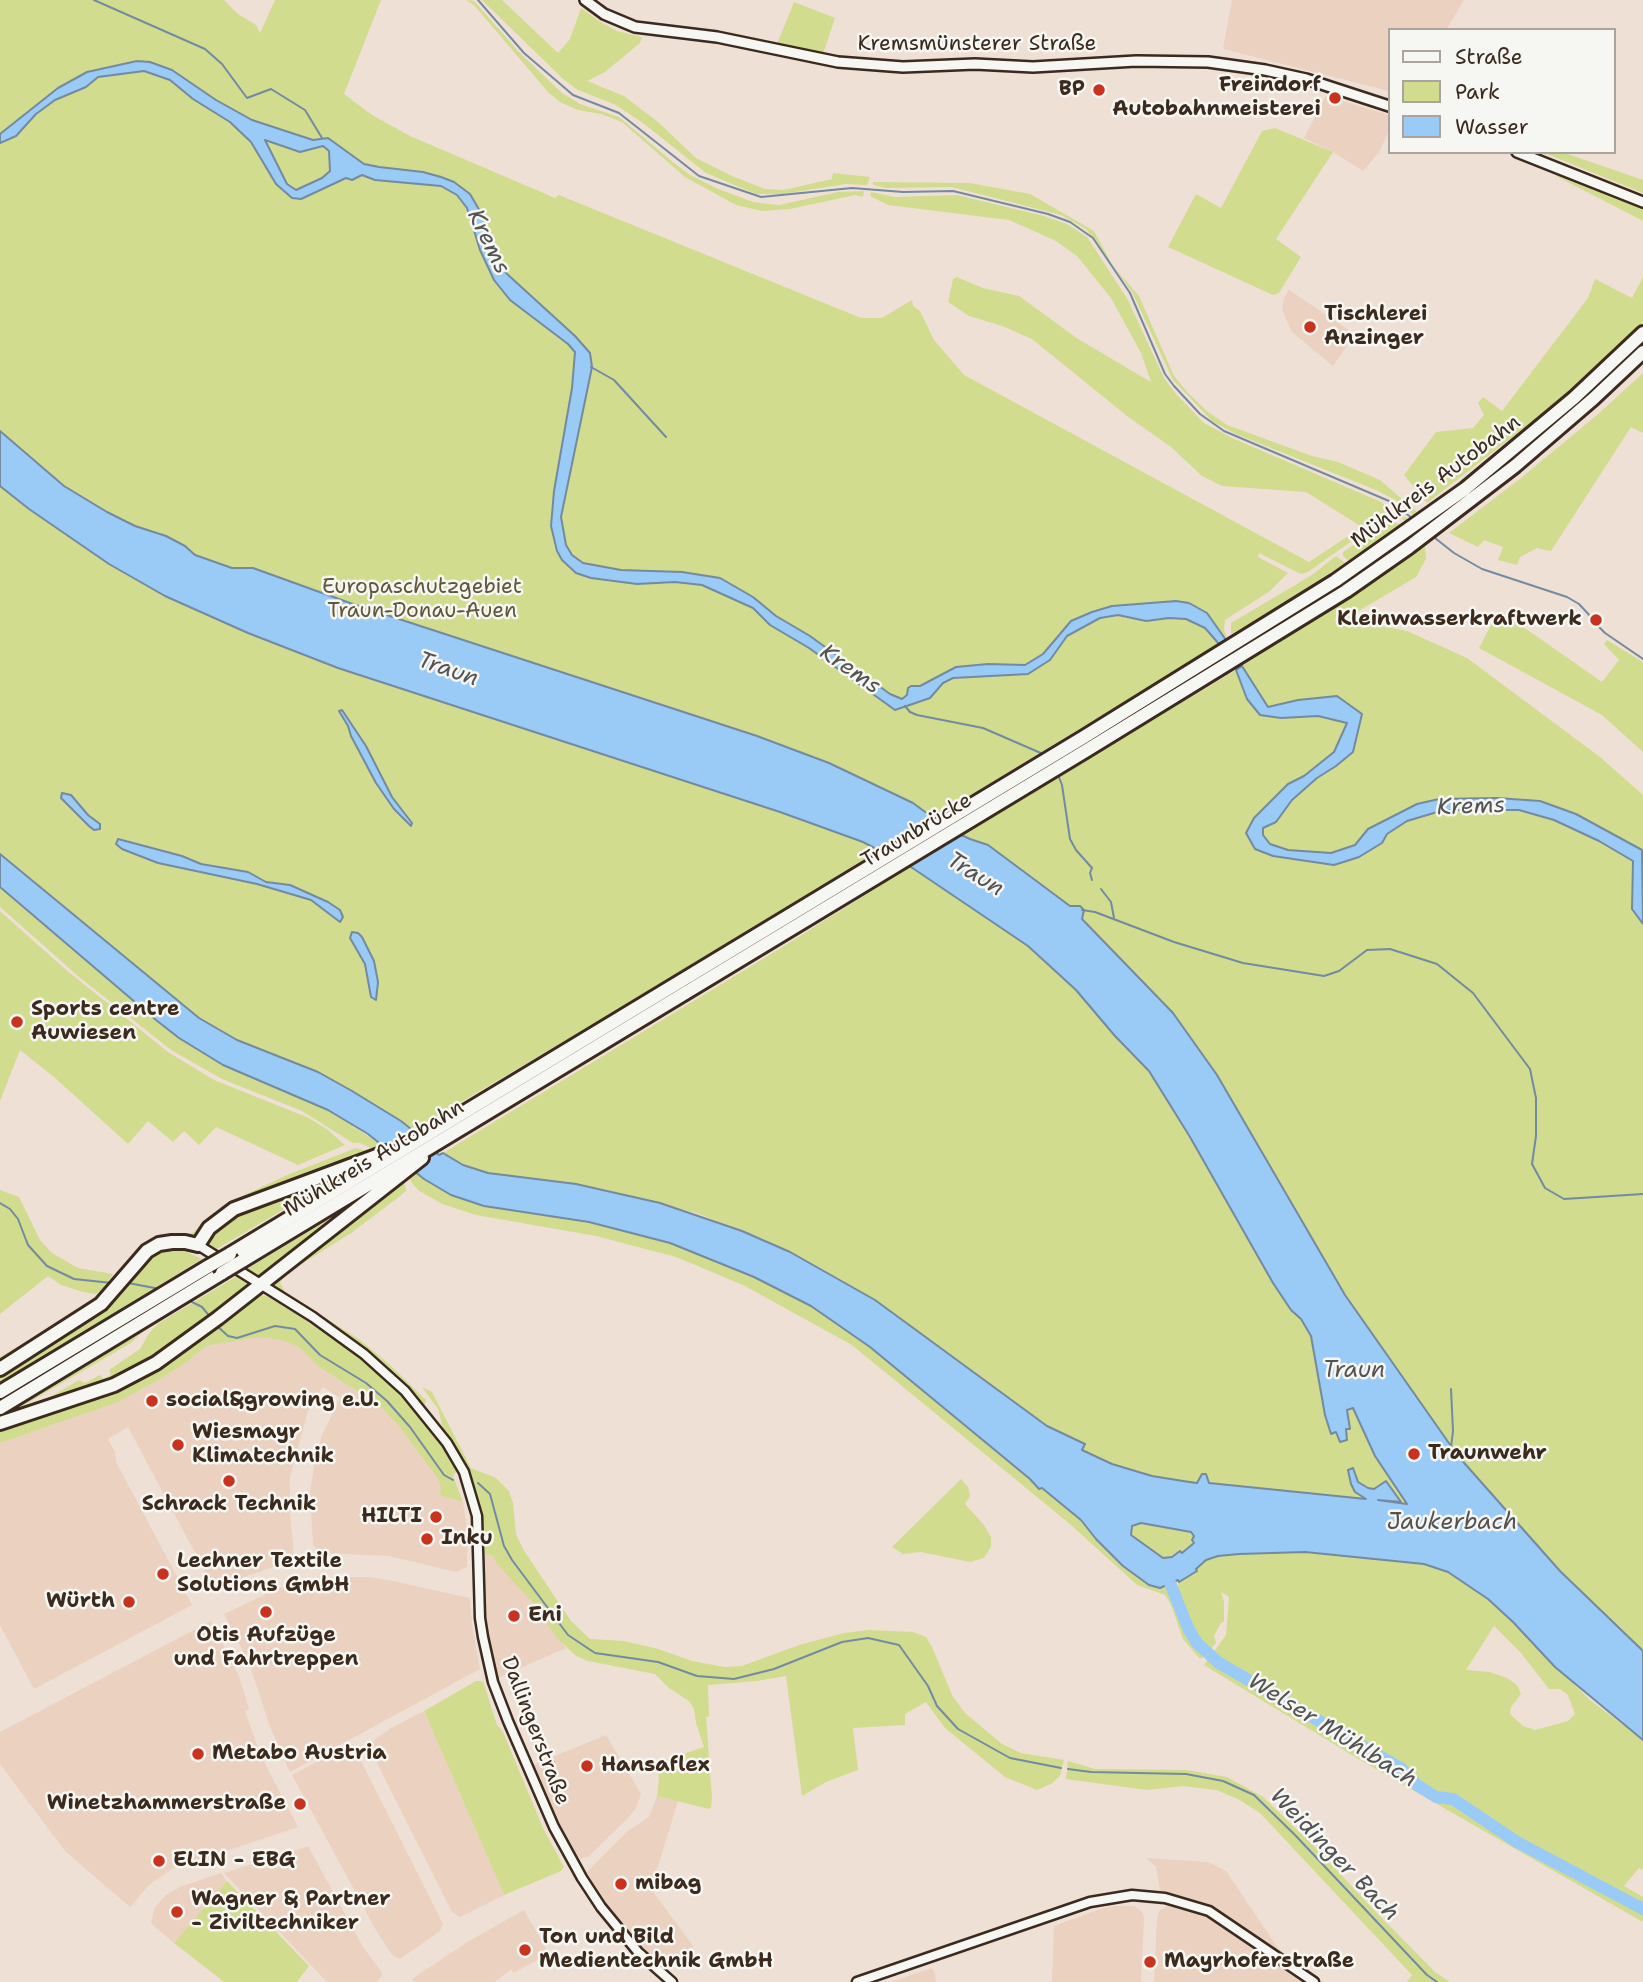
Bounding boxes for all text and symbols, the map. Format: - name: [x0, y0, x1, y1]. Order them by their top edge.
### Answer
- legend: [1388, 28, 1615, 154]
- street label: Kremsmünsterer Straße: [858, 32, 1096, 58]
- text: Straße: [1455, 43, 1523, 71]
- place label: Freindorf Autobahnmeisterei: [1112, 73, 1321, 123]
- place label: BP: [1059, 77, 1085, 103]
- text: Park: [1455, 78, 1500, 106]
- marker: BP: [1091, 82, 1107, 98]
- marker: Freindorf Autobahnmeisterei: [1327, 90, 1343, 106]
- text: Wasser: [1455, 113, 1529, 141]
- water label: Krems: [461, 205, 515, 279]
- place label: Tischlerei Anzinger: [1324, 302, 1428, 352]
- marker: Tischlerei Anzinger: [1302, 319, 1318, 335]
- street label: Mühlkreis Autobahn: [1346, 410, 1526, 554]
- park label: Europaschutzgebiet Traun-Donau-Auen: [322, 575, 522, 625]
- place label: Kleinwasserkraftwerk: [1337, 607, 1582, 633]
- marker: Kleinwasserkraftwerk: [1588, 612, 1604, 628]
- water label: Krems: [814, 639, 886, 701]
- water label: Traun: [414, 647, 482, 693]
- street label: Traunbrücke: [857, 788, 977, 874]
- water label: Krems: [1436, 792, 1506, 822]
- water label: Traun: [941, 847, 1009, 903]
- place label: Sports centre Auwiesen: [31, 997, 180, 1047]
- marker: Sports centre Auwiesen: [9, 1014, 25, 1030]
- street label: Mühlkreis Autobahn: [279, 1095, 469, 1223]
- water label: Traun: [1323, 1357, 1385, 1385]
- place label: social&growing e.U.: [166, 1388, 379, 1414]
- marker: social&growing e.U.: [144, 1393, 160, 1409]
- place label: Wiesmayr Klimatechnik: [192, 1420, 334, 1470]
- marker: Wiesmayr Klimatechnik: [170, 1437, 186, 1453]
- place label: Traunwehr: [1428, 1441, 1547, 1467]
- marker: Traunwehr: [1406, 1446, 1422, 1462]
- marker: Schrack Technik: [221, 1473, 237, 1489]
- place label: Schrack Technik: [142, 1492, 316, 1518]
- place label: HILTI: [361, 1504, 422, 1530]
- marker: HILTI: [428, 1509, 444, 1525]
- water label: Jaukerbach: [1387, 1509, 1517, 1537]
- place label: Inku: [441, 1526, 493, 1552]
- marker: Inku: [419, 1531, 435, 1547]
- place label: Lechner Textile Solutions GmbH: [177, 1549, 349, 1599]
- marker: Lechner Textile Solutions GmbH: [155, 1566, 171, 1582]
- place label: Würth: [46, 1589, 115, 1615]
- marker: Würth: [121, 1594, 137, 1610]
- place label: Eni: [528, 1603, 562, 1629]
- marker: Otis Aufzüge und Fahrtreppen: [258, 1604, 274, 1620]
- marker: Eni: [506, 1608, 522, 1624]
- place label: Otis Aufzüge und Fahrtreppen: [173, 1623, 359, 1673]
- street label: Dallingerstraße: [495, 1653, 575, 1809]
- water label: Welser Mühlbach: [1242, 1668, 1422, 1794]
- place label: Metabo Austria: [212, 1741, 387, 1767]
- marker: Metabo Austria: [190, 1746, 206, 1762]
- place label: Hansaflex: [601, 1753, 710, 1779]
- marker: Hansaflex: [579, 1758, 595, 1774]
- water label: Weidinger Bach: [1263, 1783, 1405, 1927]
- place label: Winetzhammerstraße: [47, 1791, 286, 1817]
- marker: Winetzhammerstraße: [292, 1796, 308, 1812]
- place label: ELIN - EBG: [173, 1848, 295, 1874]
- marker: ELIN - EBG: [151, 1853, 167, 1869]
- place label: mibag: [635, 1871, 701, 1897]
- marker: mibag: [613, 1876, 629, 1892]
- place label: Wagner & Partner - Ziviltechniker: [191, 1887, 391, 1937]
- marker: Wagner & Partner - Ziviltechniker: [169, 1904, 185, 1920]
- place label: Ton und Bild Medientechnik GmbH: [539, 1925, 773, 1975]
- marker: Ton und Bild Medientechnik GmbH: [517, 1942, 533, 1958]
- place label: Mayrhoferstraße: [1164, 1949, 1354, 1975]
- marker: Mayrhoferstraße: [1142, 1954, 1158, 1970]

